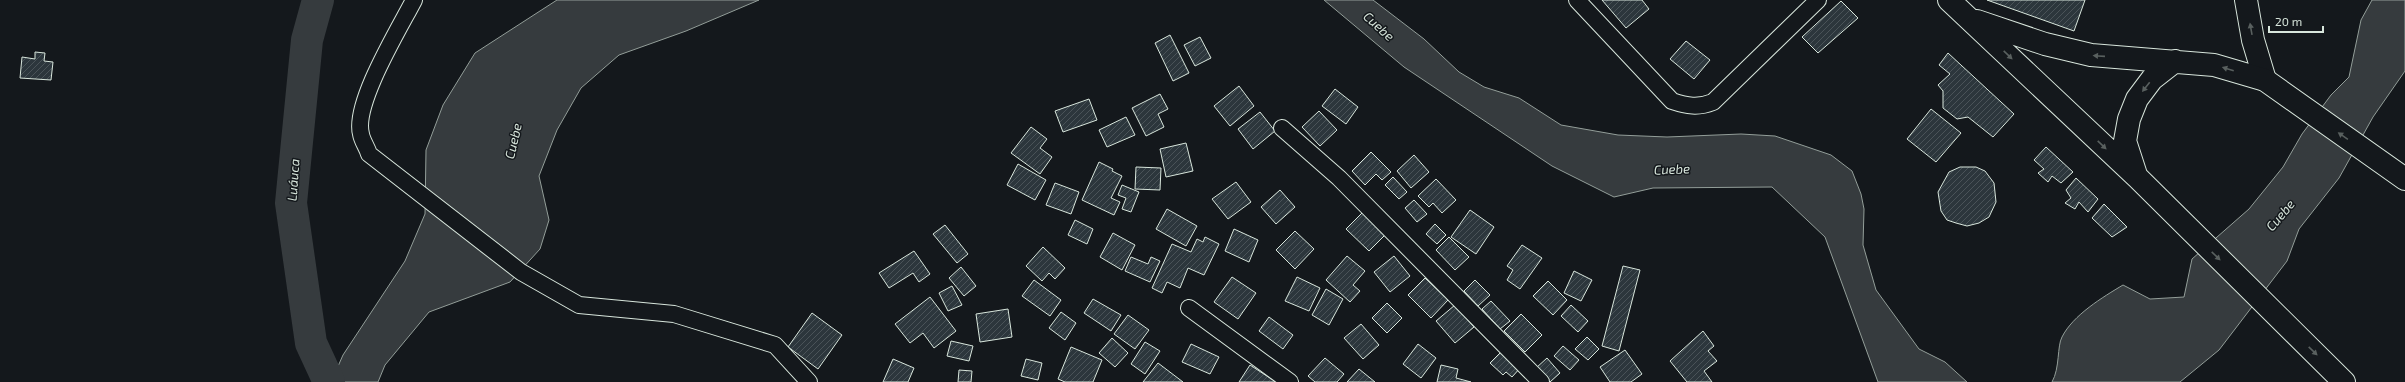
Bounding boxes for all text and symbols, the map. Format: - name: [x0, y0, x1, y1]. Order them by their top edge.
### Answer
- water label: Cuebe: [1360, 8, 1398, 44]
- scale bar: [2269, 8, 2323, 34]
- text: 20 m: [2275, 14, 2302, 28]
- one-way arrow: [2248, 23, 2254, 36]
- one-way arrow: [2003, 50, 2013, 60]
- one-way arrow: [2093, 52, 2105, 59]
- one-way arrow: [2222, 66, 2234, 72]
- one-way arrow: [2142, 81, 2151, 92]
- water label: Cuebe: [501, 122, 525, 160]
- one-way arrow: [2338, 132, 2349, 140]
- one-way arrow: [2097, 140, 2107, 150]
- water label: Luáuca: [284, 158, 302, 202]
- water label: Cuebe: [1654, 160, 1690, 178]
- water label: Cuebe: [2262, 196, 2298, 234]
- one-way arrow: [2211, 251, 2221, 261]
- one-way arrow: [2308, 347, 2318, 356]

